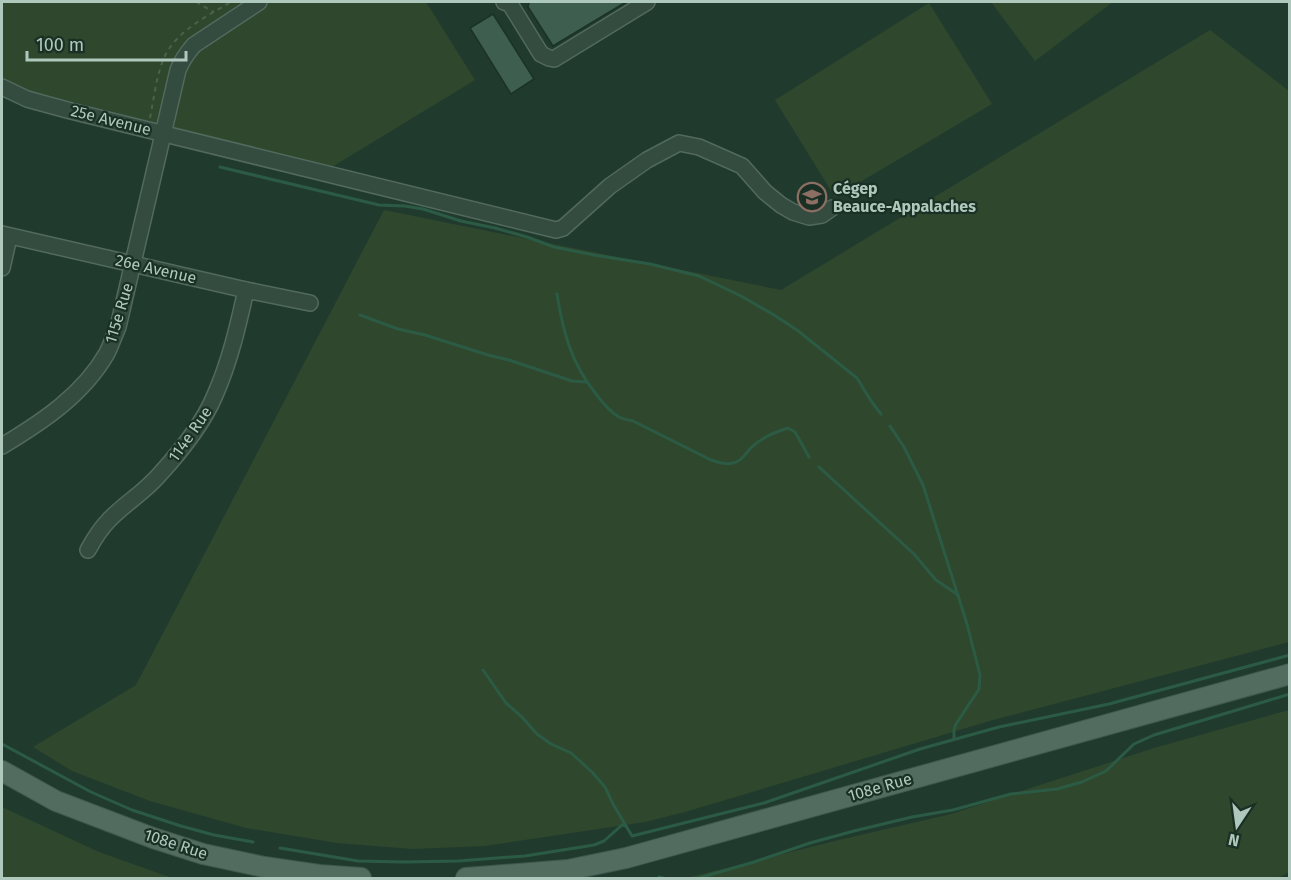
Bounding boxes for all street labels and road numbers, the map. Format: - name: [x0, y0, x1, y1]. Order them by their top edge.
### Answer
- street label: 25e Avenue: [69, 101, 153, 139]
- street label: 26e Avenue: [114, 250, 198, 288]
- street label: 115e Rue: [101, 280, 137, 346]
- street label: 114e Rue: [164, 403, 216, 465]
- street label: 108e Rue: [846, 769, 914, 805]
- street label: 108e Rue: [142, 825, 210, 863]

